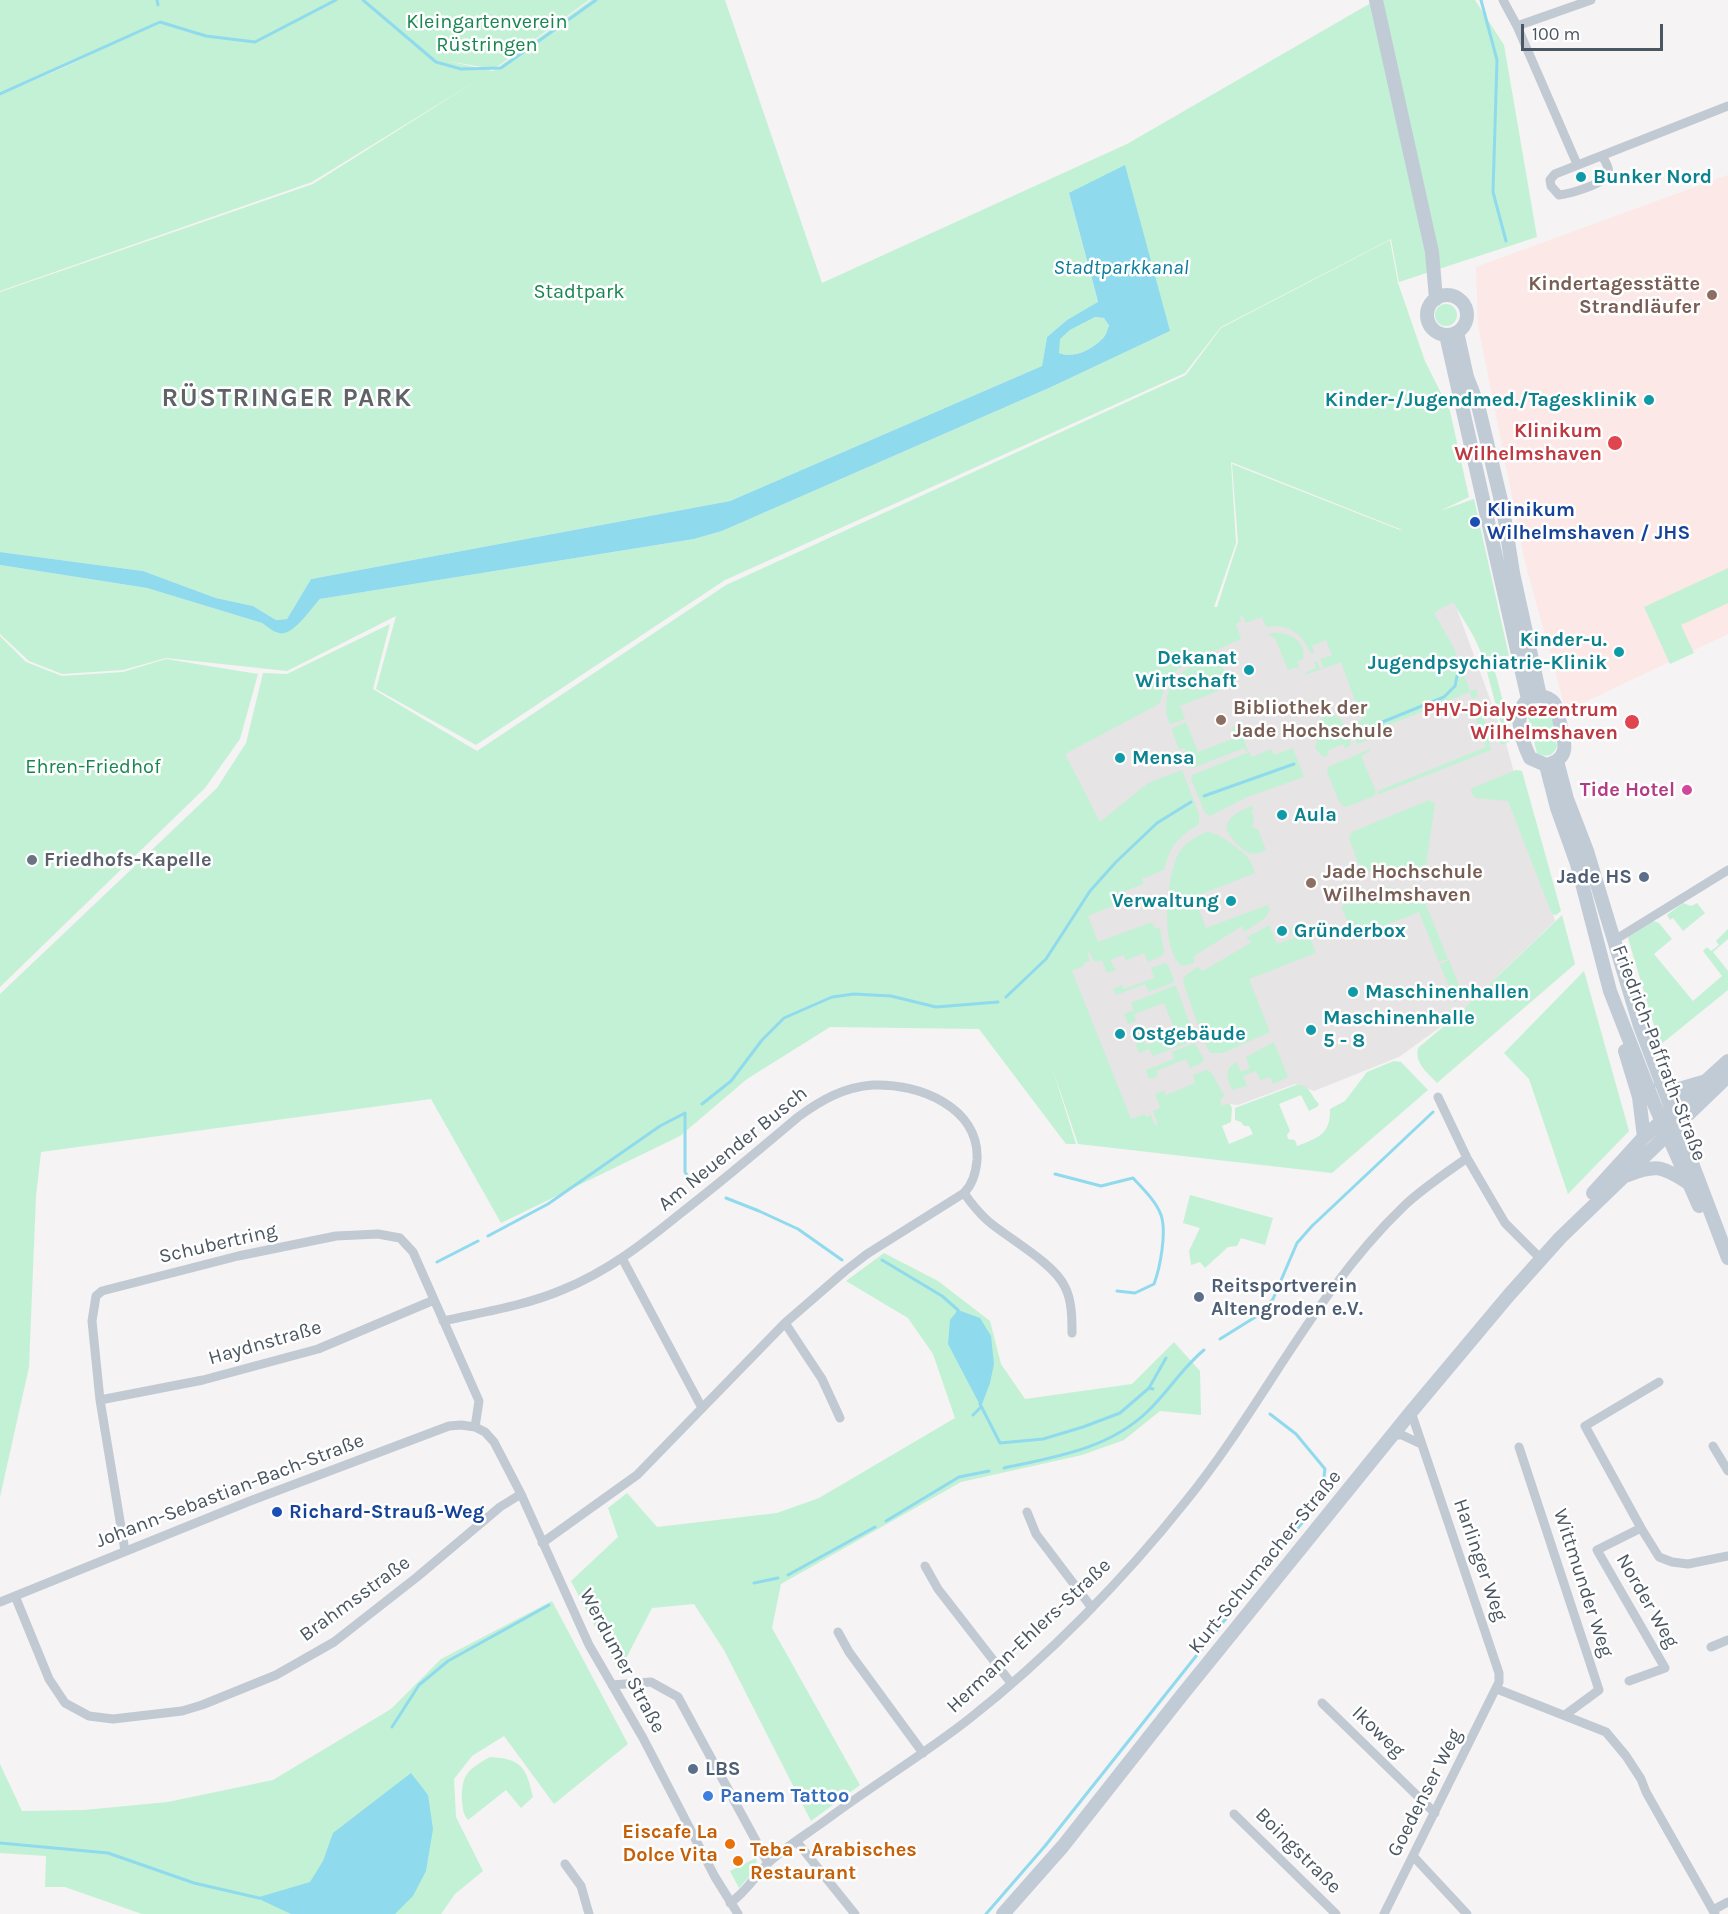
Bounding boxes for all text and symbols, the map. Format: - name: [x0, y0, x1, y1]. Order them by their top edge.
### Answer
- park label: Kleingartenverein Rüstringen: [406, 10, 568, 57]
- scale bar: [1524, 12, 1666, 50]
- text: 100 m: [1532, 23, 1580, 45]
- place label: Bunker Nord: [1593, 165, 1712, 189]
- marker: Bunker Nord: [1574, 170, 1588, 184]
- water label: Stadtparkkanal: [1053, 255, 1189, 281]
- place label: Kindertagesstätte Strandläufer: [1528, 272, 1700, 319]
- park label: Stadtpark: [533, 280, 625, 304]
- marker: Kindertagesstätte Strandläufer: [1705, 288, 1719, 302]
- district label: RÜSTRINGER PARK: [161, 383, 413, 415]
- place label: Kinder-/Jugendmed./Tagesklinik: [1325, 388, 1637, 412]
- marker: Kinder-/Jugendmed./Tagesklinik: [1642, 393, 1656, 407]
- place label: Klinikum Wilhelmshaven: [1454, 419, 1602, 466]
- marker: Klinikum Wilhelmshaven: [1606, 434, 1624, 452]
- place label: Klinikum Wilhelmshaven / JHS: [1487, 498, 1690, 545]
- marker: Klinikum Wilhelmshaven / JHS: [1468, 515, 1482, 529]
- place label: Kinder-u. Jugendpsychiatrie-Klinik: [1368, 628, 1607, 675]
- marker: Kinder-u. Jugendpsychiatrie-Klinik: [1612, 645, 1626, 659]
- place label: Dekanat Wirtschaft: [1135, 646, 1237, 693]
- marker: Dekanat Wirtschaft: [1242, 663, 1256, 677]
- place label: Bibliothek der Jade Hochschule: [1233, 696, 1393, 743]
- place label: PHV-Dialysezentrum Wilhelmshaven: [1423, 698, 1618, 745]
- marker: Bibliothek der Jade Hochschule: [1214, 713, 1228, 727]
- marker: PHV-Dialysezentrum Wilhelmshaven: [1623, 713, 1641, 731]
- place label: Mensa: [1132, 746, 1195, 770]
- marker: Mensa: [1113, 751, 1127, 765]
- park label: Ehren-Friedhof: [25, 755, 161, 779]
- place label: Tide Hotel: [1580, 778, 1675, 802]
- marker: Tide Hotel: [1680, 783, 1694, 797]
- place label: Aula: [1294, 803, 1337, 827]
- marker: Aula: [1275, 808, 1289, 822]
- place label: Friedhofs-Kapelle: [44, 848, 211, 872]
- marker: Friedhofs-Kapelle: [25, 853, 39, 867]
- place label: Jade Hochschule Wilhelmshaven: [1323, 860, 1483, 907]
- place label: Jade HS: [1557, 865, 1632, 889]
- marker: Jade HS: [1637, 870, 1651, 884]
- marker: Jade Hochschule Wilhelmshaven: [1304, 876, 1318, 890]
- place label: Verwaltung: [1112, 889, 1219, 913]
- marker: Verwaltung: [1224, 894, 1238, 908]
- place label: Gründerbox: [1294, 919, 1406, 943]
- marker: Gründerbox: [1275, 924, 1289, 938]
- street label: Friedrich-Paffrath-Straße: [1607, 942, 1711, 1164]
- place label: Maschinenhallen: [1365, 980, 1529, 1004]
- marker: Maschinenhallen: [1346, 985, 1360, 999]
- place label: Maschinenhalle 5 - 8: [1323, 1006, 1475, 1053]
- place label: Ostgebäude: [1132, 1022, 1246, 1046]
- marker: Maschinenhalle 5 - 8: [1304, 1023, 1318, 1037]
- marker: Ostgebäude: [1113, 1027, 1127, 1041]
- street label: Am Neuender Busch: [654, 1081, 812, 1217]
- street label: Schubertring: [157, 1219, 279, 1269]
- place label: Reitsportverein Altengroden e.V.: [1211, 1274, 1363, 1321]
- marker: Reitsportverein Altengroden e.V.: [1192, 1290, 1206, 1304]
- street label: Haydnstraße: [206, 1315, 324, 1371]
- street label: Johann-Sebastian-Bach-Straße: [92, 1429, 368, 1553]
- street label: Kurt-Schumacher-Straße: [1183, 1465, 1347, 1659]
- street label: Harlinger Weg: [1448, 1496, 1512, 1624]
- place label: Richard-Strauß-Weg: [289, 1500, 484, 1524]
- marker: Richard-Strauß-Weg: [270, 1505, 284, 1519]
- street label: Wittmunder Weg: [1548, 1506, 1618, 1660]
- street label: Norder Weg: [1610, 1550, 1684, 1652]
- street label: Brahmsstraße: [295, 1551, 415, 1647]
- street label: Hermann-Ehlers-Straße: [942, 1554, 1116, 1718]
- street label: Werdumer Straße: [574, 1585, 670, 1737]
- street label: Ikoweg: [1347, 1701, 1409, 1763]
- street label: Goedenser Weg: [1383, 1725, 1467, 1861]
- place label: LBS: [705, 1757, 741, 1781]
- marker: LBS: [686, 1762, 700, 1776]
- place label: Panem Tattoo: [720, 1784, 849, 1808]
- marker: Panem Tattoo: [701, 1789, 715, 1803]
- street label: Boingstraße: [1250, 1803, 1346, 1899]
- place label: Eiscafe La Dolce Vita: [622, 1820, 718, 1867]
- marker: Eiscafe La Dolce Vita: [723, 1837, 737, 1851]
- place label: Teba - Arabisches Restaurant: [750, 1838, 917, 1885]
- marker: Teba - Arabisches Restaurant: [731, 1854, 745, 1868]

